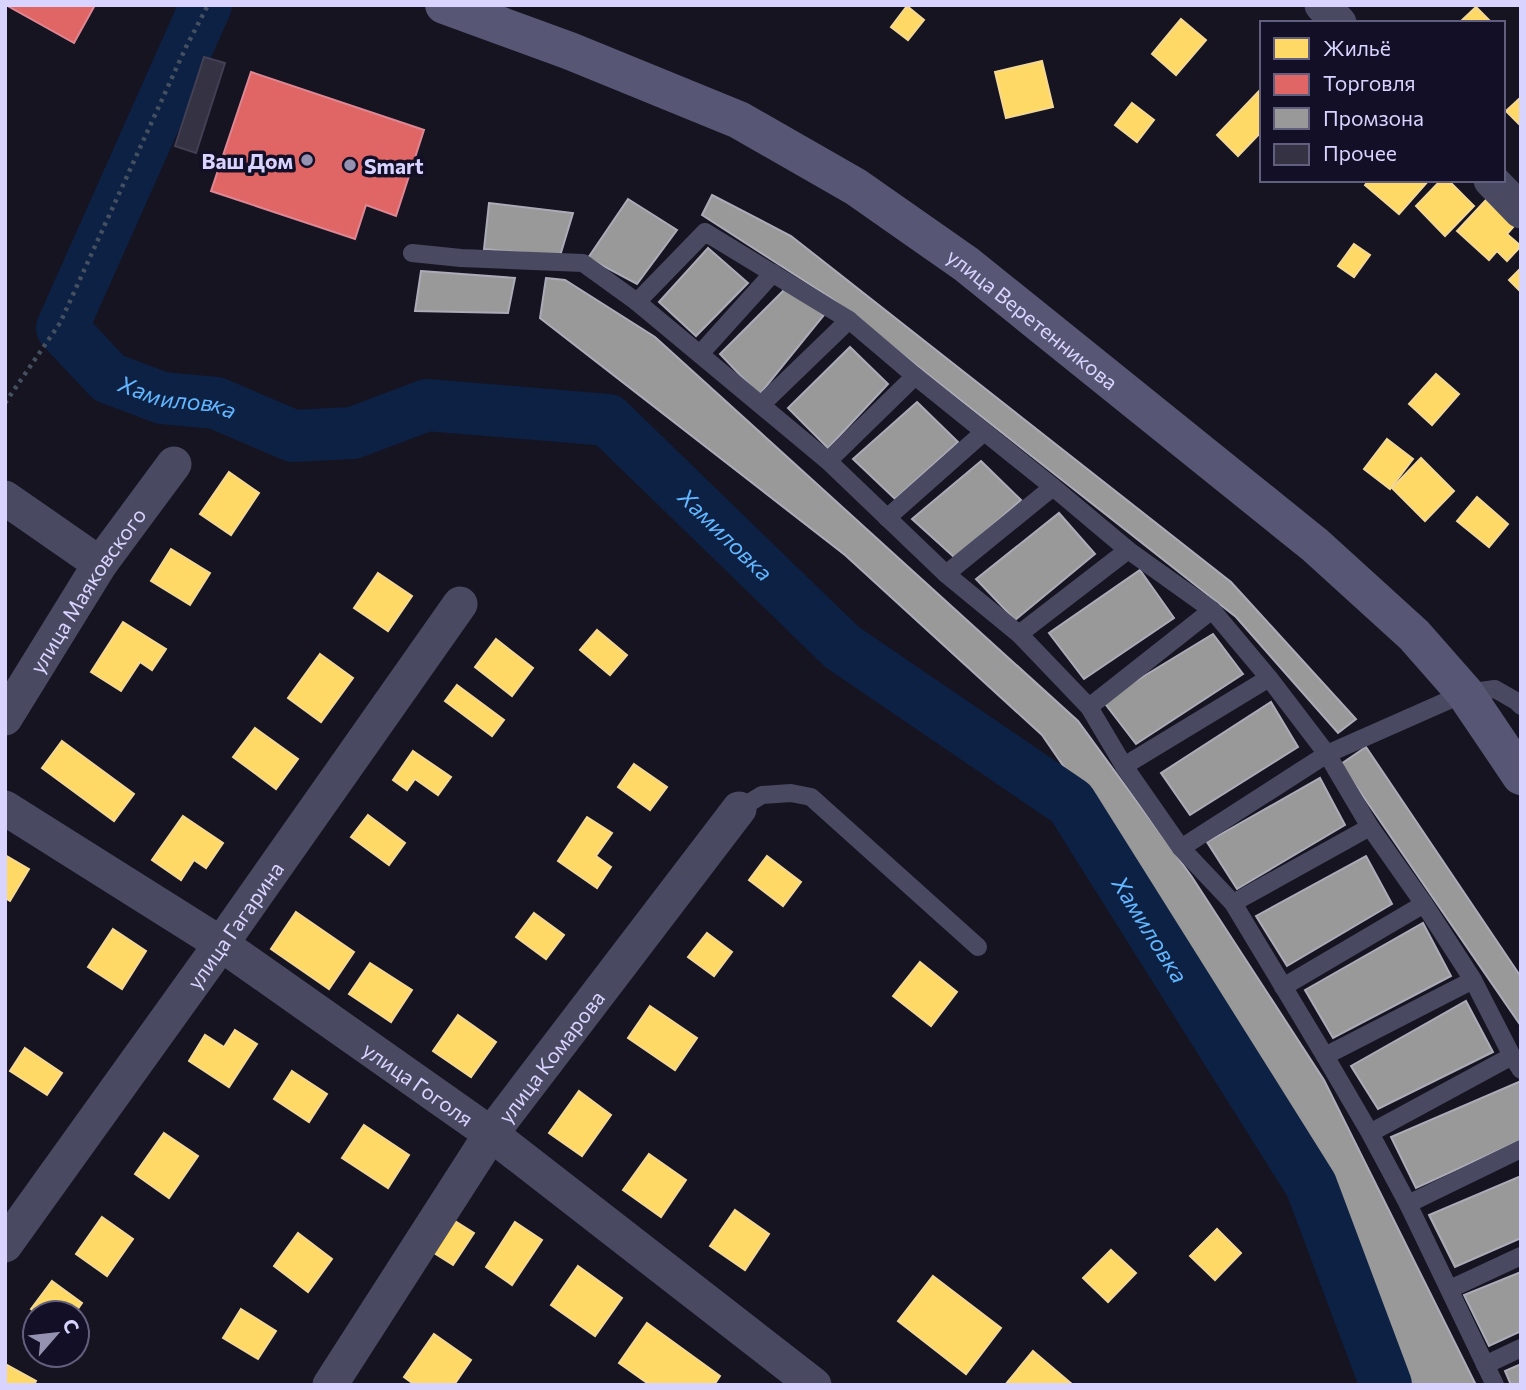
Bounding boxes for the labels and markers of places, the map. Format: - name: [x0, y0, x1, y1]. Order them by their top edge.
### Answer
- place label: Ваш Дом: [202, 148, 293, 173]
- marker: Ваш Дом: [299, 152, 315, 168]
- place label: Smart: [364, 153, 424, 178]
- marker: Smart: [342, 157, 358, 173]

